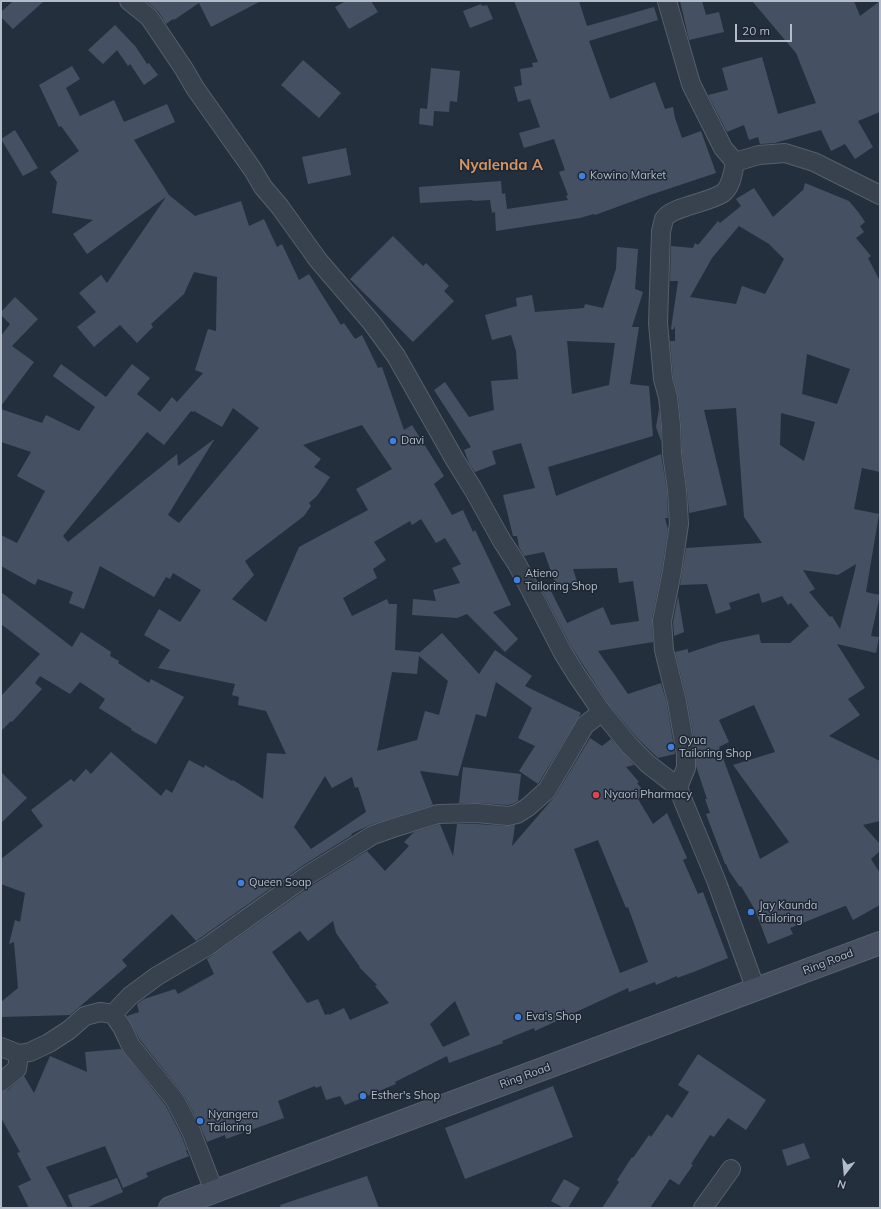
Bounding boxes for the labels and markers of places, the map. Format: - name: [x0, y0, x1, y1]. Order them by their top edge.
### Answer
- place label: Kowino Market: [590, 169, 666, 183]
- marker: Kowino Market: [577, 171, 587, 181]
- place label: Davi: [401, 434, 424, 448]
- marker: Davi: [388, 436, 398, 446]
- place label: Atieno Tailoring Shop: [525, 567, 598, 593]
- marker: Atieno Tailoring Shop: [512, 575, 522, 585]
- place label: Oyua Tailoring Shop: [679, 734, 752, 760]
- marker: Oyua Tailoring Shop: [666, 742, 676, 752]
- place label: Nyaori Pharmacy: [604, 788, 692, 802]
- marker: Nyaori Pharmacy: [591, 790, 601, 800]
- place label: Queen Soap: [249, 876, 311, 890]
- marker: Queen Soap: [236, 878, 246, 888]
- place label: Jay Kaunda Tailoring: [759, 899, 817, 925]
- marker: Jay Kaunda Tailoring: [746, 907, 756, 917]
- place label: Eva's Shop: [526, 1010, 582, 1024]
- marker: Eva's Shop: [513, 1012, 523, 1022]
- place label: Esther's Shop: [371, 1089, 440, 1103]
- marker: Esther's Shop: [358, 1091, 368, 1101]
- place label: Nyangera Tailoring: [208, 1108, 258, 1134]
- marker: Nyangera Tailoring: [195, 1116, 205, 1126]

